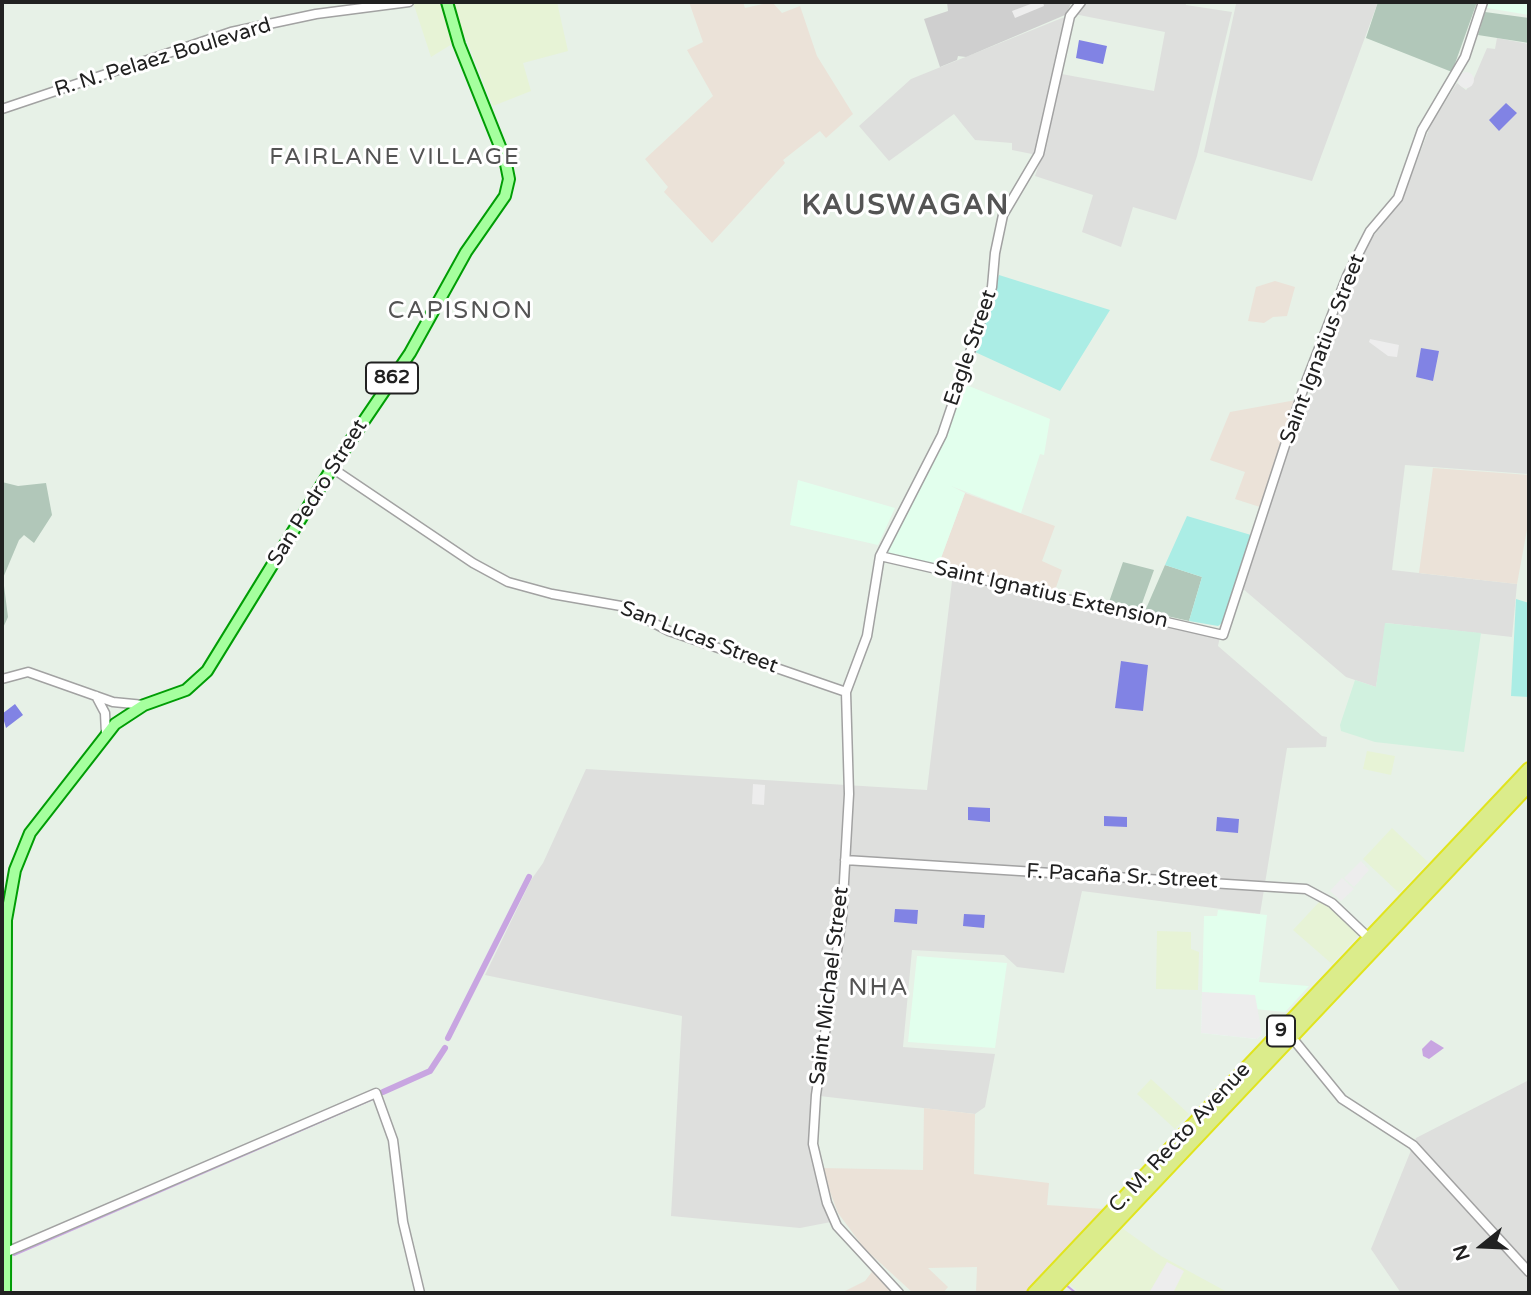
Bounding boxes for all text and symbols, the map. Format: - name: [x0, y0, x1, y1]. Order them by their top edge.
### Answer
- street label: R. N. Pelaez Boulevard: [52, 13, 274, 103]
- district label: FAIRLANE VILLAGE: [271, 144, 519, 172]
- district label: KAUSWAGAN: [803, 190, 1009, 224]
- street label: Saint Ignatius Street: [1275, 251, 1371, 447]
- street label: Eagle Street: [939, 287, 1003, 409]
- district label: CAPISNON: [389, 298, 533, 326]
- road number: 862: [366, 362, 418, 394]
- street label: San Pedro Street: [263, 415, 373, 571]
- street label: Saint Ignatius Extension: [932, 556, 1170, 634]
- street label: San Lucas Street: [617, 596, 781, 680]
- street label: F. Pacaña Sr. Street: [1026, 859, 1218, 895]
- street label: Saint Michael Street: [805, 885, 855, 1087]
- district label: NHA: [849, 975, 909, 1003]
- road number: 9: [1267, 1015, 1295, 1046]
- street label: C. M. Recto Avenue: [1104, 1058, 1256, 1218]
- north arrow: [1447, 1211, 1517, 1281]
- text: N: [1449, 1242, 1475, 1263]

